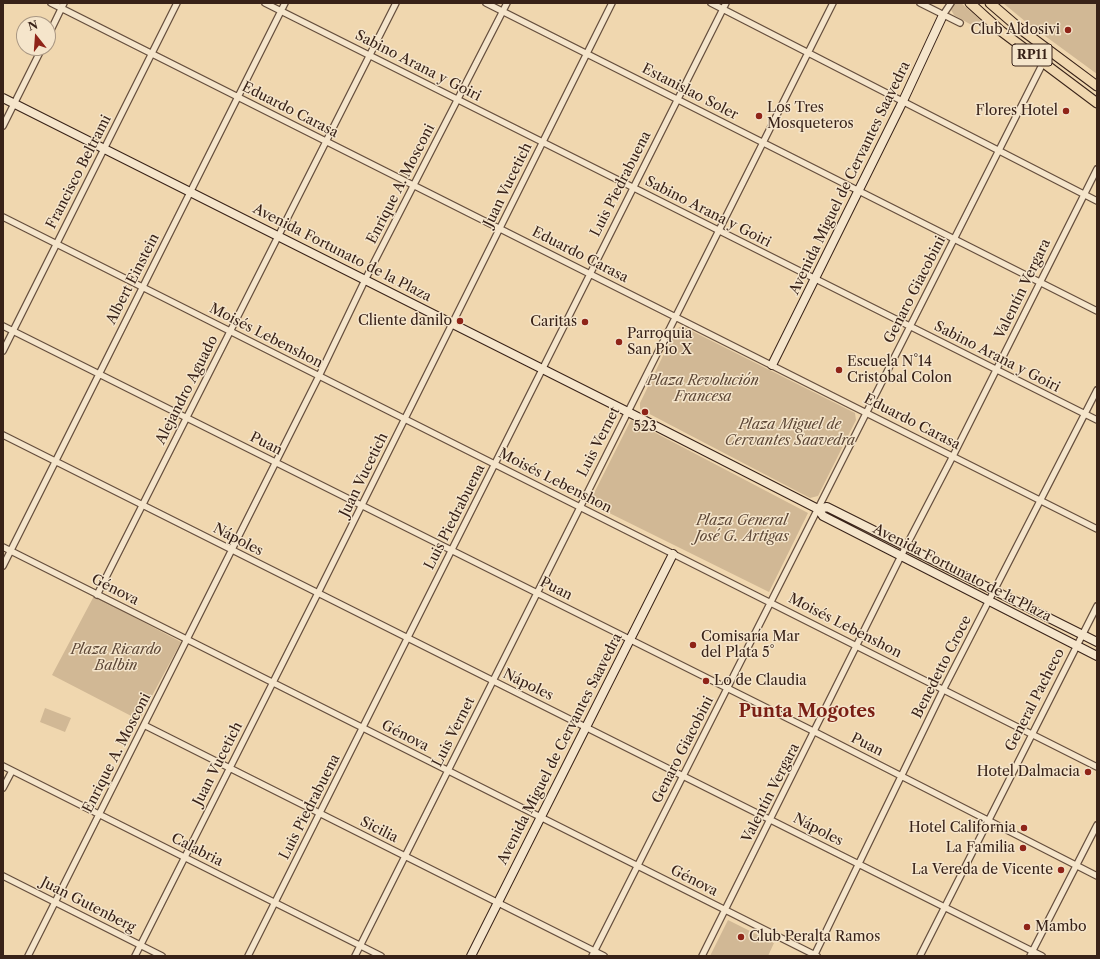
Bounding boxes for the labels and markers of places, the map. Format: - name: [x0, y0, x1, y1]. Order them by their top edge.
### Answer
- place label: Club Aldosivi: [971, 22, 1060, 38]
- marker: Club Aldosivi: [1063, 25, 1073, 35]
- place label: Los Tres Mosqueteros: [767, 100, 854, 132]
- place label: Flores Hotel: [976, 103, 1058, 119]
- marker: Flores Hotel: [1061, 106, 1071, 116]
- marker: Los Tres Mosqueteros: [754, 111, 764, 121]
- place label: Cliente danilo: [358, 313, 452, 329]
- place label: Caritas: [530, 314, 577, 330]
- marker: Cliente danilo: [455, 316, 465, 326]
- marker: Caritas: [580, 317, 590, 327]
- place label: Parroquia San Pío X: [627, 326, 692, 358]
- marker: Parroquia San Pío X: [614, 337, 624, 347]
- place label: Escuela N°14 Cristobal Colon: [847, 354, 952, 386]
- marker: Escuela N°14 Cristobal Colon: [834, 365, 844, 375]
- marker: 523: [640, 407, 650, 417]
- place label: 523: [633, 419, 657, 435]
- place label: Comisaría Mar del Plata 5°: [701, 629, 800, 662]
- marker: Comisaría Mar del Plata 5°: [688, 640, 698, 650]
- place label: Lo de Claudia: [714, 673, 807, 689]
- marker: Lo de Claudia: [701, 676, 711, 686]
- place label: Hotel Dalmacia: [977, 764, 1080, 780]
- marker: Hotel Dalmacia: [1083, 767, 1093, 777]
- place label: Hotel California: [909, 820, 1016, 836]
- marker: Hotel California: [1019, 823, 1029, 833]
- place label: La Familia: [946, 840, 1015, 856]
- marker: La Familia: [1018, 843, 1028, 853]
- place label: La Vereda de Vicente: [912, 862, 1053, 878]
- marker: La Vereda de Vicente: [1056, 865, 1066, 875]
- place label: Mambo: [1035, 919, 1086, 935]
- marker: Mambo: [1022, 922, 1032, 932]
- place label: Club Peralta Ramos: [749, 929, 880, 945]
- marker: Club Peralta Ramos: [736, 932, 746, 942]

